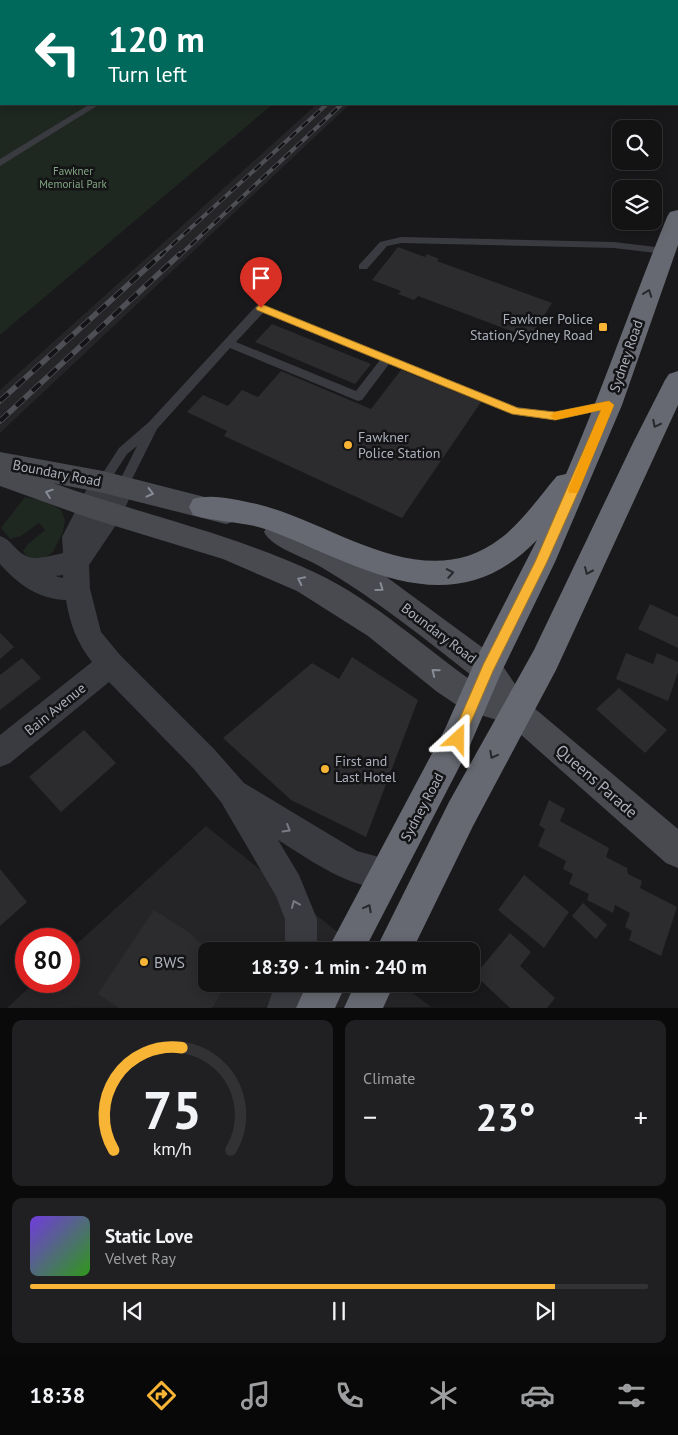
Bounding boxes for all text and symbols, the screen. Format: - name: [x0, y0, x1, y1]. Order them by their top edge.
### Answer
- text: 120 m: [108, 16, 205, 62]
- icon: left: [25, 20, 90, 85]
- text: Turn left: [108, 60, 187, 88]
- map controls: [612, 120, 662, 230]
- button: search: [612, 120, 662, 170]
- park label: Fawkner Memorial Park: [39, 164, 108, 191]
- button: layers: [612, 180, 662, 230]
- pin: [240, 257, 282, 308]
- icon: arrive: [247, 264, 275, 292]
- one-way arrow: [642, 289, 652, 297]
- place label: Fawkner Police Station/Sydney Road: [470, 310, 593, 344]
- street label: Sydney Road: [605, 317, 647, 395]
- marker: Fawkner Police Station/Sydney Road: [597, 321, 609, 333]
- one-way arrow: [652, 418, 662, 427]
- place label: Fawkner Police Station: [358, 428, 440, 462]
- marker: Fawkner Police Station: [342, 439, 354, 451]
- street label: Boundary Road: [11, 456, 103, 490]
- one-way arrow: [146, 487, 155, 498]
- one-way arrow: [45, 489, 54, 499]
- one-way arrow: [583, 566, 594, 575]
- one-way arrow: [445, 569, 454, 579]
- one-way arrow: [298, 576, 307, 586]
- one-way arrow: [374, 582, 384, 591]
- street label: Boundary Road: [398, 599, 480, 667]
- one-way arrow: [432, 669, 441, 677]
- street label: Bain Avenue: [21, 679, 89, 739]
- position arrow: [431, 712, 483, 764]
- street label: Queens Parade: [552, 740, 642, 822]
- one-way arrow: [489, 749, 499, 758]
- place label: First and Last Hotel: [335, 752, 396, 786]
- marker: First and Last Hotel: [319, 763, 331, 775]
- street label: Sydney Road: [396, 770, 448, 844]
- one-way arrow: [282, 822, 291, 832]
- one-way arrow: [291, 900, 302, 909]
- one-way arrow: [362, 905, 372, 914]
- speed limit sign: 80: [15, 928, 80, 993]
- place label: BWS: [154, 952, 185, 972]
- text: 18:39 · 1 min · 240 m: [251, 955, 427, 979]
- marker: BWS: [138, 956, 150, 968]
- text: Climate: [363, 1068, 415, 1088]
- text: 75: [143, 1076, 202, 1143]
- text: 23°: [476, 1092, 535, 1141]
- text: −: [363, 1098, 377, 1135]
- text: +: [634, 1098, 648, 1135]
- text: km/h: [153, 1137, 192, 1160]
- text: Static Love: [105, 1224, 193, 1248]
- text: Velvet Ray: [105, 1248, 176, 1268]
- icon: previous: [119, 1297, 147, 1325]
- icon: pause: [325, 1297, 353, 1325]
- icon: next: [531, 1297, 559, 1325]
- icon: directions: [144, 1378, 179, 1413]
- icon: music: [238, 1378, 273, 1413]
- icon: phone: [332, 1378, 367, 1413]
- icon: climate: [426, 1378, 461, 1413]
- icon: car: [520, 1378, 555, 1413]
- icon: filters: [614, 1378, 649, 1413]
- text: 18:38: [29, 1381, 85, 1409]

